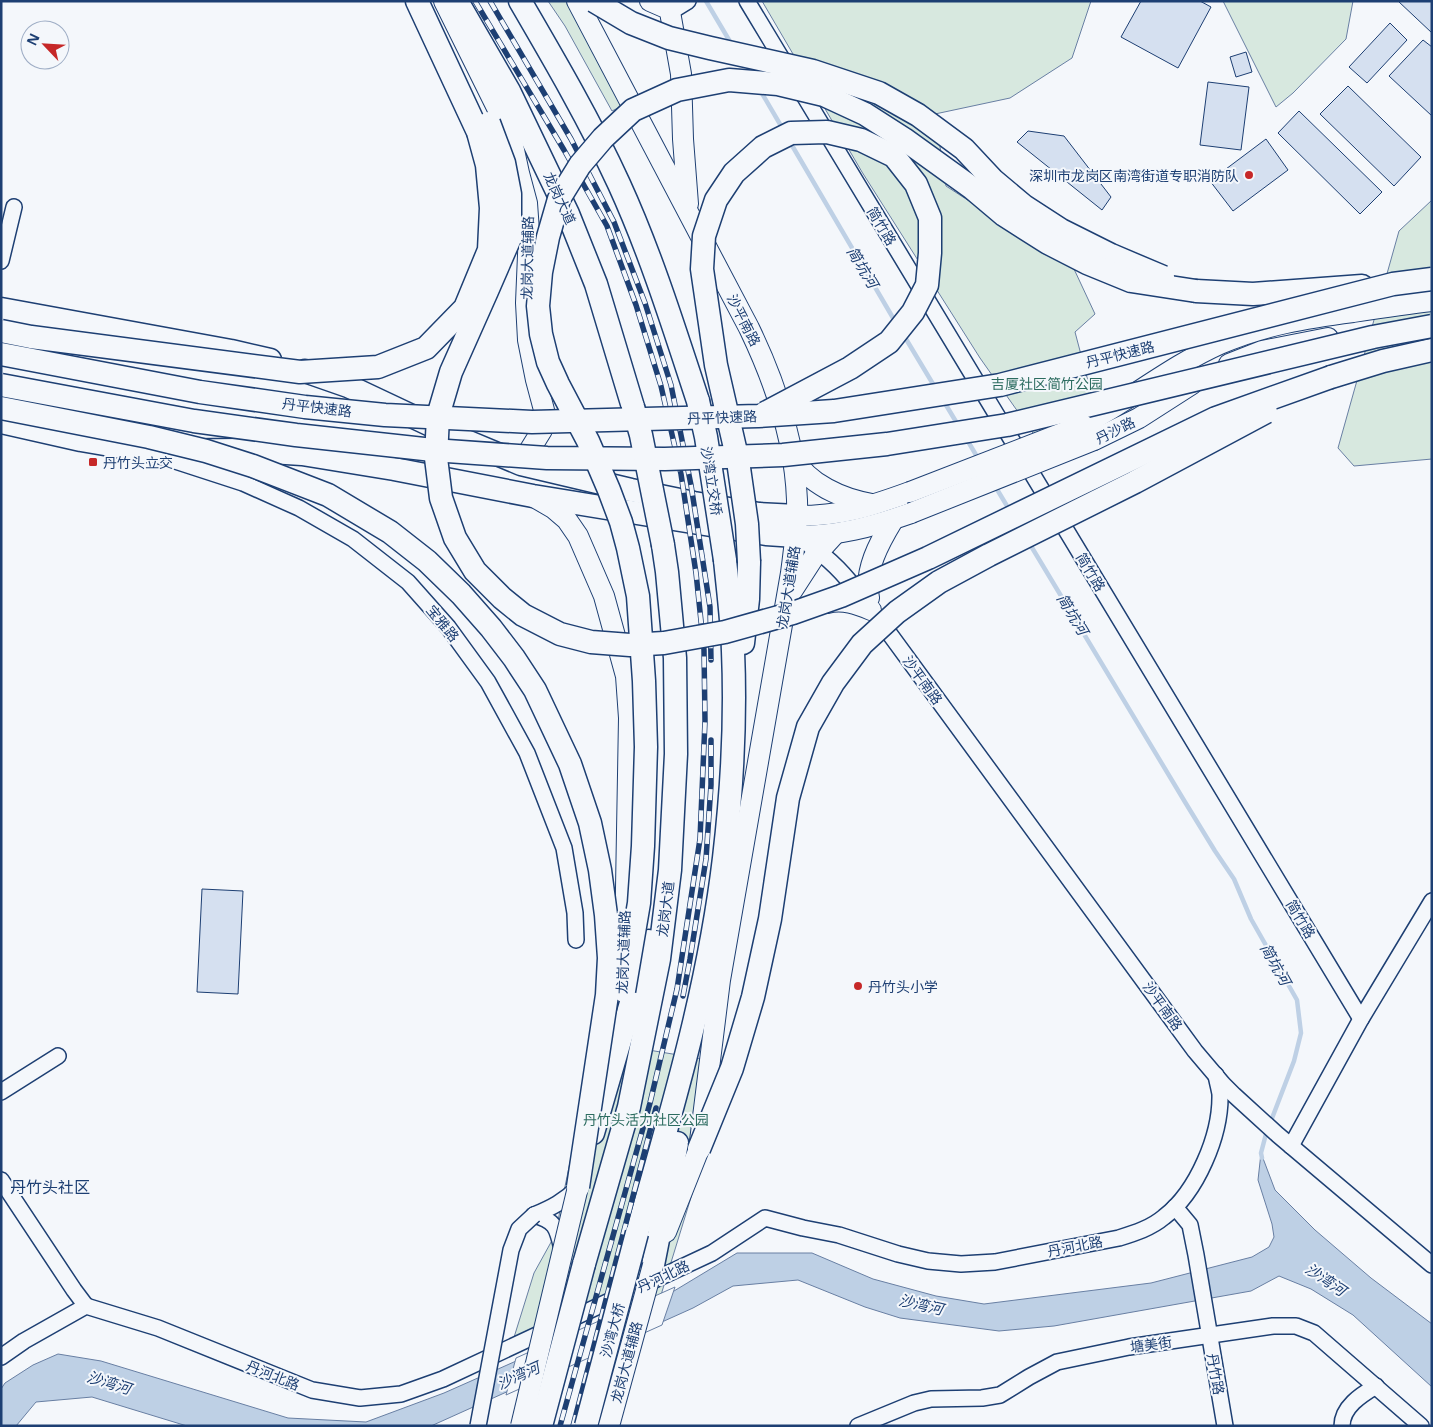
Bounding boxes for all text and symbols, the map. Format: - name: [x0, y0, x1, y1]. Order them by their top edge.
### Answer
- north arrow: [20, 20, 70, 70]
- text: N: [22, 30, 44, 48]
- place label: 深圳市龙岗区南湾街道专职消防队: [1029, 166, 1239, 185]
- street label: 龙岗大道: [540, 169, 580, 227]
- marker: 深圳市龙岗区南湾街道专职消防队: [1243, 169, 1255, 181]
- street label: 简竹路: [863, 203, 901, 249]
- street label: 龙岗大道辅路: [517, 216, 537, 300]
- water label: 简坑河: [843, 243, 885, 294]
- street label: 沙平南路: [723, 291, 765, 349]
- street label: 丹平快速路: [1084, 336, 1156, 372]
- park label: 吉厦社区简竹公园: [991, 374, 1103, 393]
- street label: 丹平快速路: [281, 393, 353, 421]
- street label: 丹平快速路: [687, 406, 757, 428]
- street label: 丹沙路: [1092, 412, 1138, 448]
- street label: 沙湾立交桥: [697, 445, 727, 517]
- place label: 丹竹头立交: [103, 453, 173, 472]
- marker: 丹竹头立交: [87, 456, 99, 468]
- street label: 龙岗大道辅路: [772, 544, 804, 630]
- street label: 简竹路: [1072, 549, 1110, 595]
- water label: 简坑河: [1053, 590, 1095, 641]
- street label: 宝雅路: [422, 601, 464, 645]
- street label: 沙平南路: [899, 652, 947, 708]
- street label: 龙岗大道: [652, 880, 678, 938]
- street label: 简竹路: [1282, 896, 1320, 942]
- street label: 龙岗大道辅路: [612, 910, 634, 994]
- water label: 简坑河: [1256, 939, 1297, 991]
- place label: 丹竹头小学: [868, 977, 938, 996]
- street label: 沙平南路: [1139, 978, 1187, 1034]
- marker: 丹竹头小学: [852, 980, 864, 992]
- park label: 丹竹头活力社区公园: [583, 1110, 709, 1129]
- district label: 丹竹头社区: [10, 1176, 90, 1198]
- street label: 丹河北路: [1046, 1231, 1104, 1261]
- street label: 丹河北路: [634, 1256, 692, 1296]
- water label: 沙湾河: [1302, 1258, 1353, 1302]
- water label: 沙湾河: [897, 1289, 948, 1319]
- street label: 沙湾大桥: [596, 1300, 628, 1360]
- street label: 龙岗大道辅路: [606, 1319, 646, 1405]
- street label: 塘美街: [1129, 1332, 1173, 1356]
- street label: 丹竹路: [1203, 1352, 1229, 1396]
- water label: 沙湾河: [493, 1355, 545, 1393]
- street label: 丹河北路: [243, 1356, 303, 1394]
- water label: 沙湾河: [85, 1366, 136, 1399]

